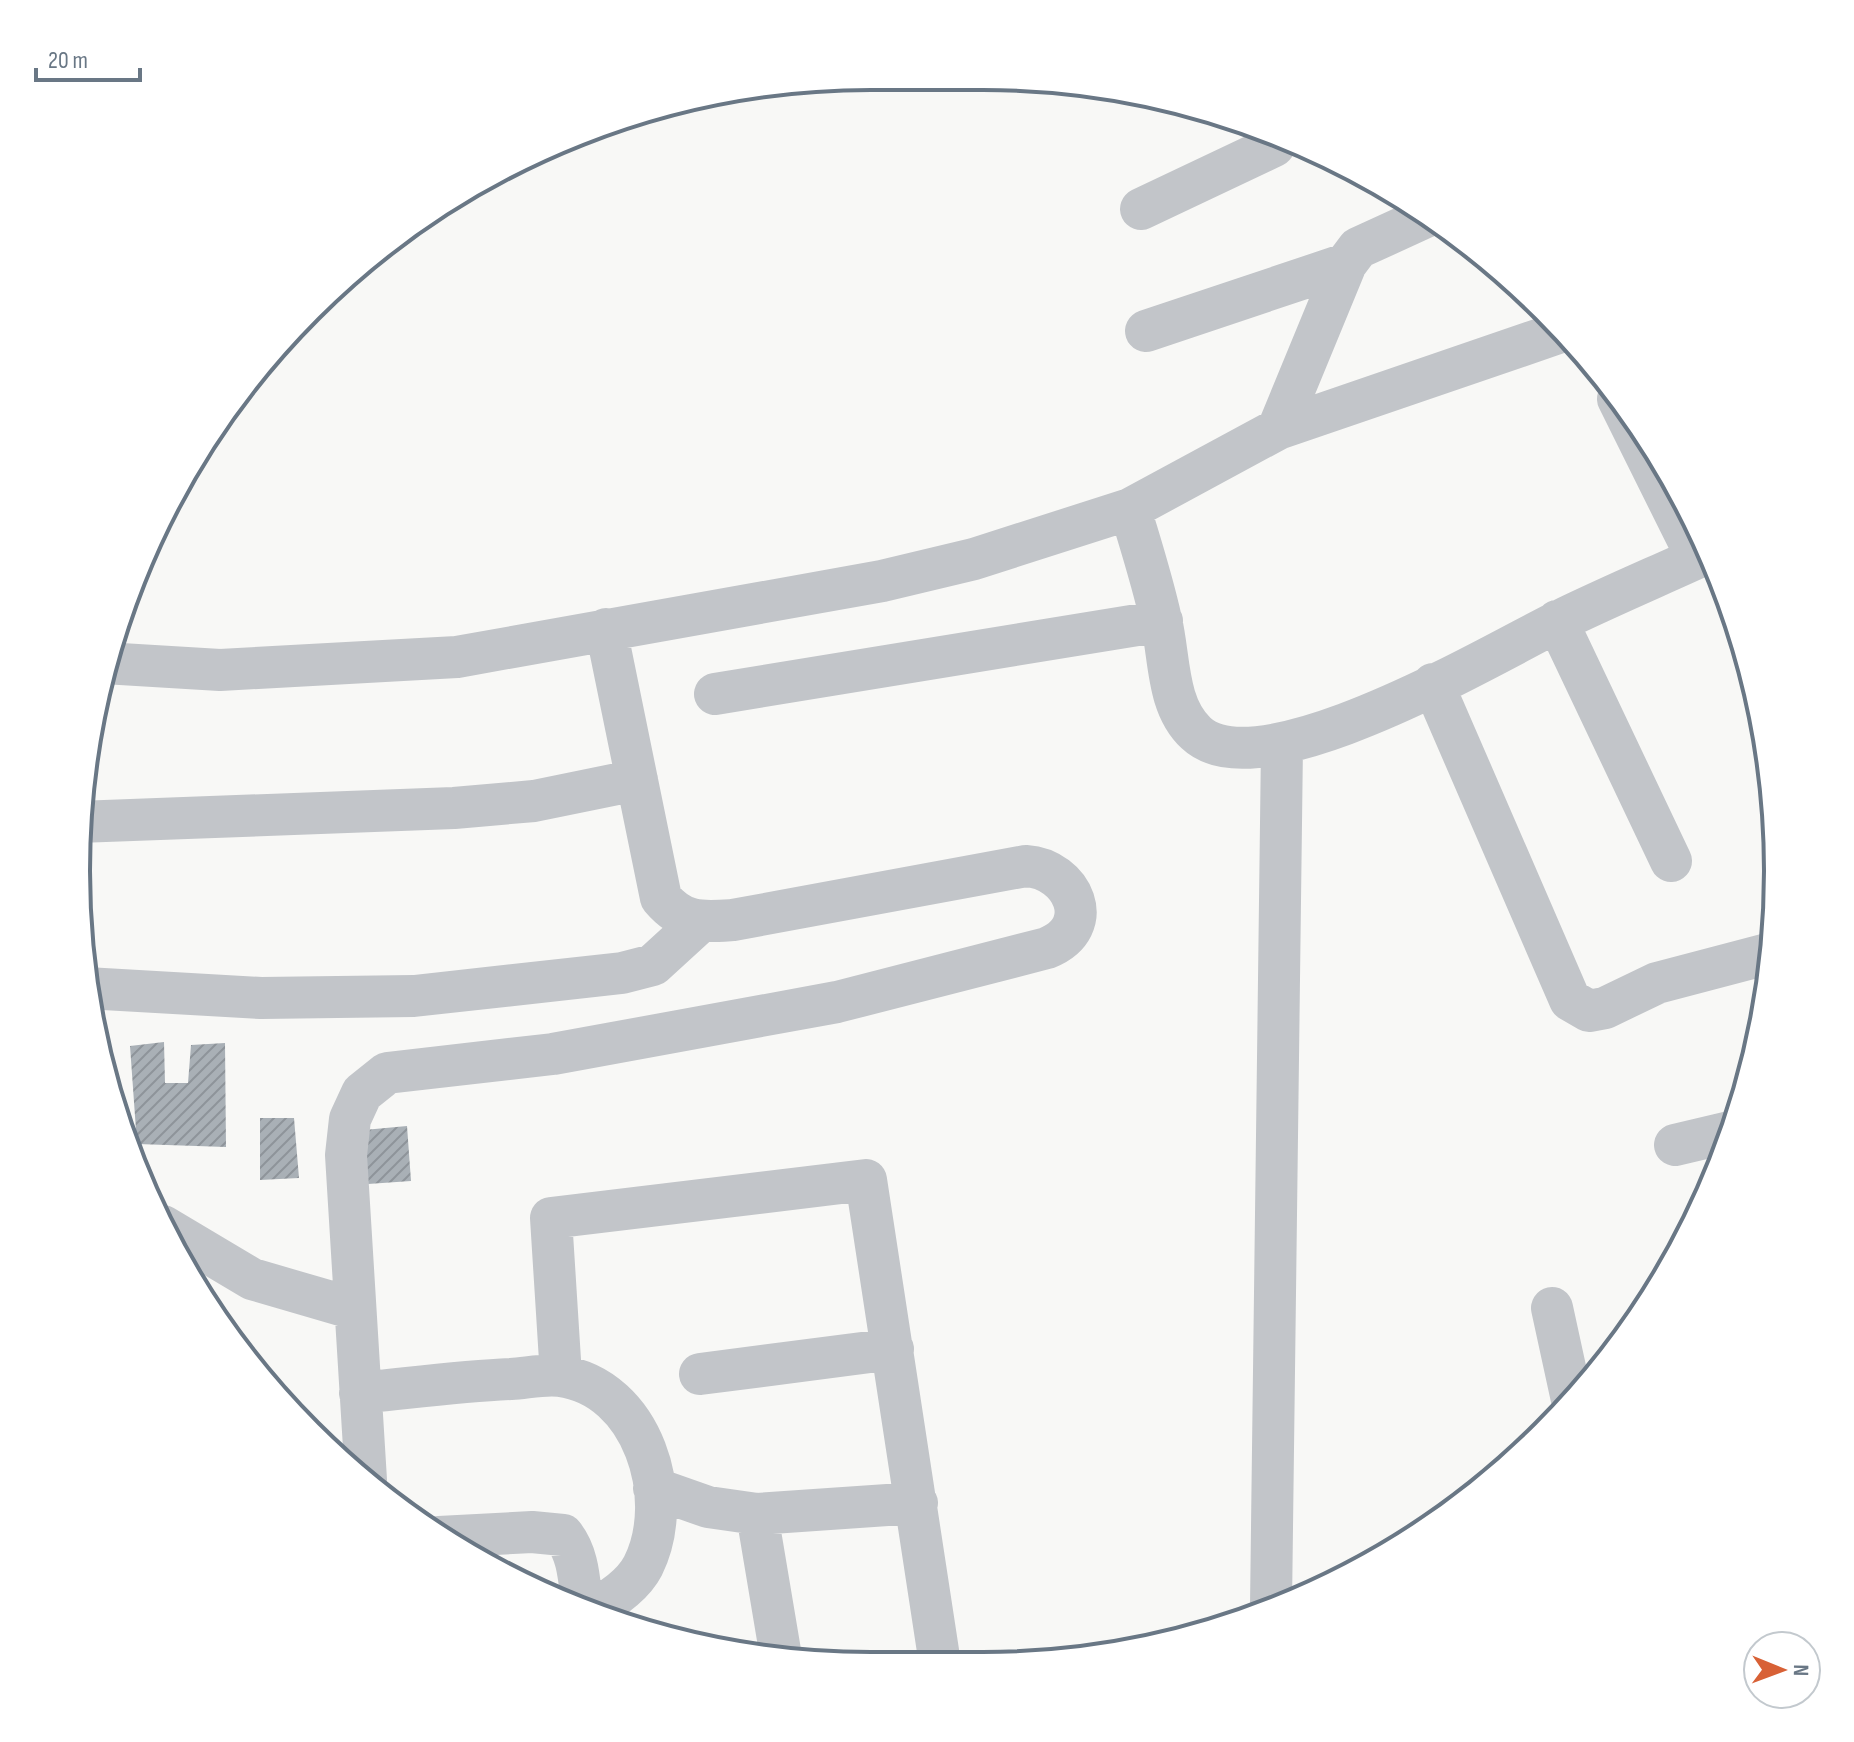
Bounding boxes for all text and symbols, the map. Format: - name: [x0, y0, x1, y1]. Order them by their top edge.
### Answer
- scale bar: [36, 32, 140, 82]
- text: 20 m: [48, 46, 88, 75]
- north arrow: [1742, 1630, 1822, 1710]
- text: N: [1787, 1664, 1814, 1676]

